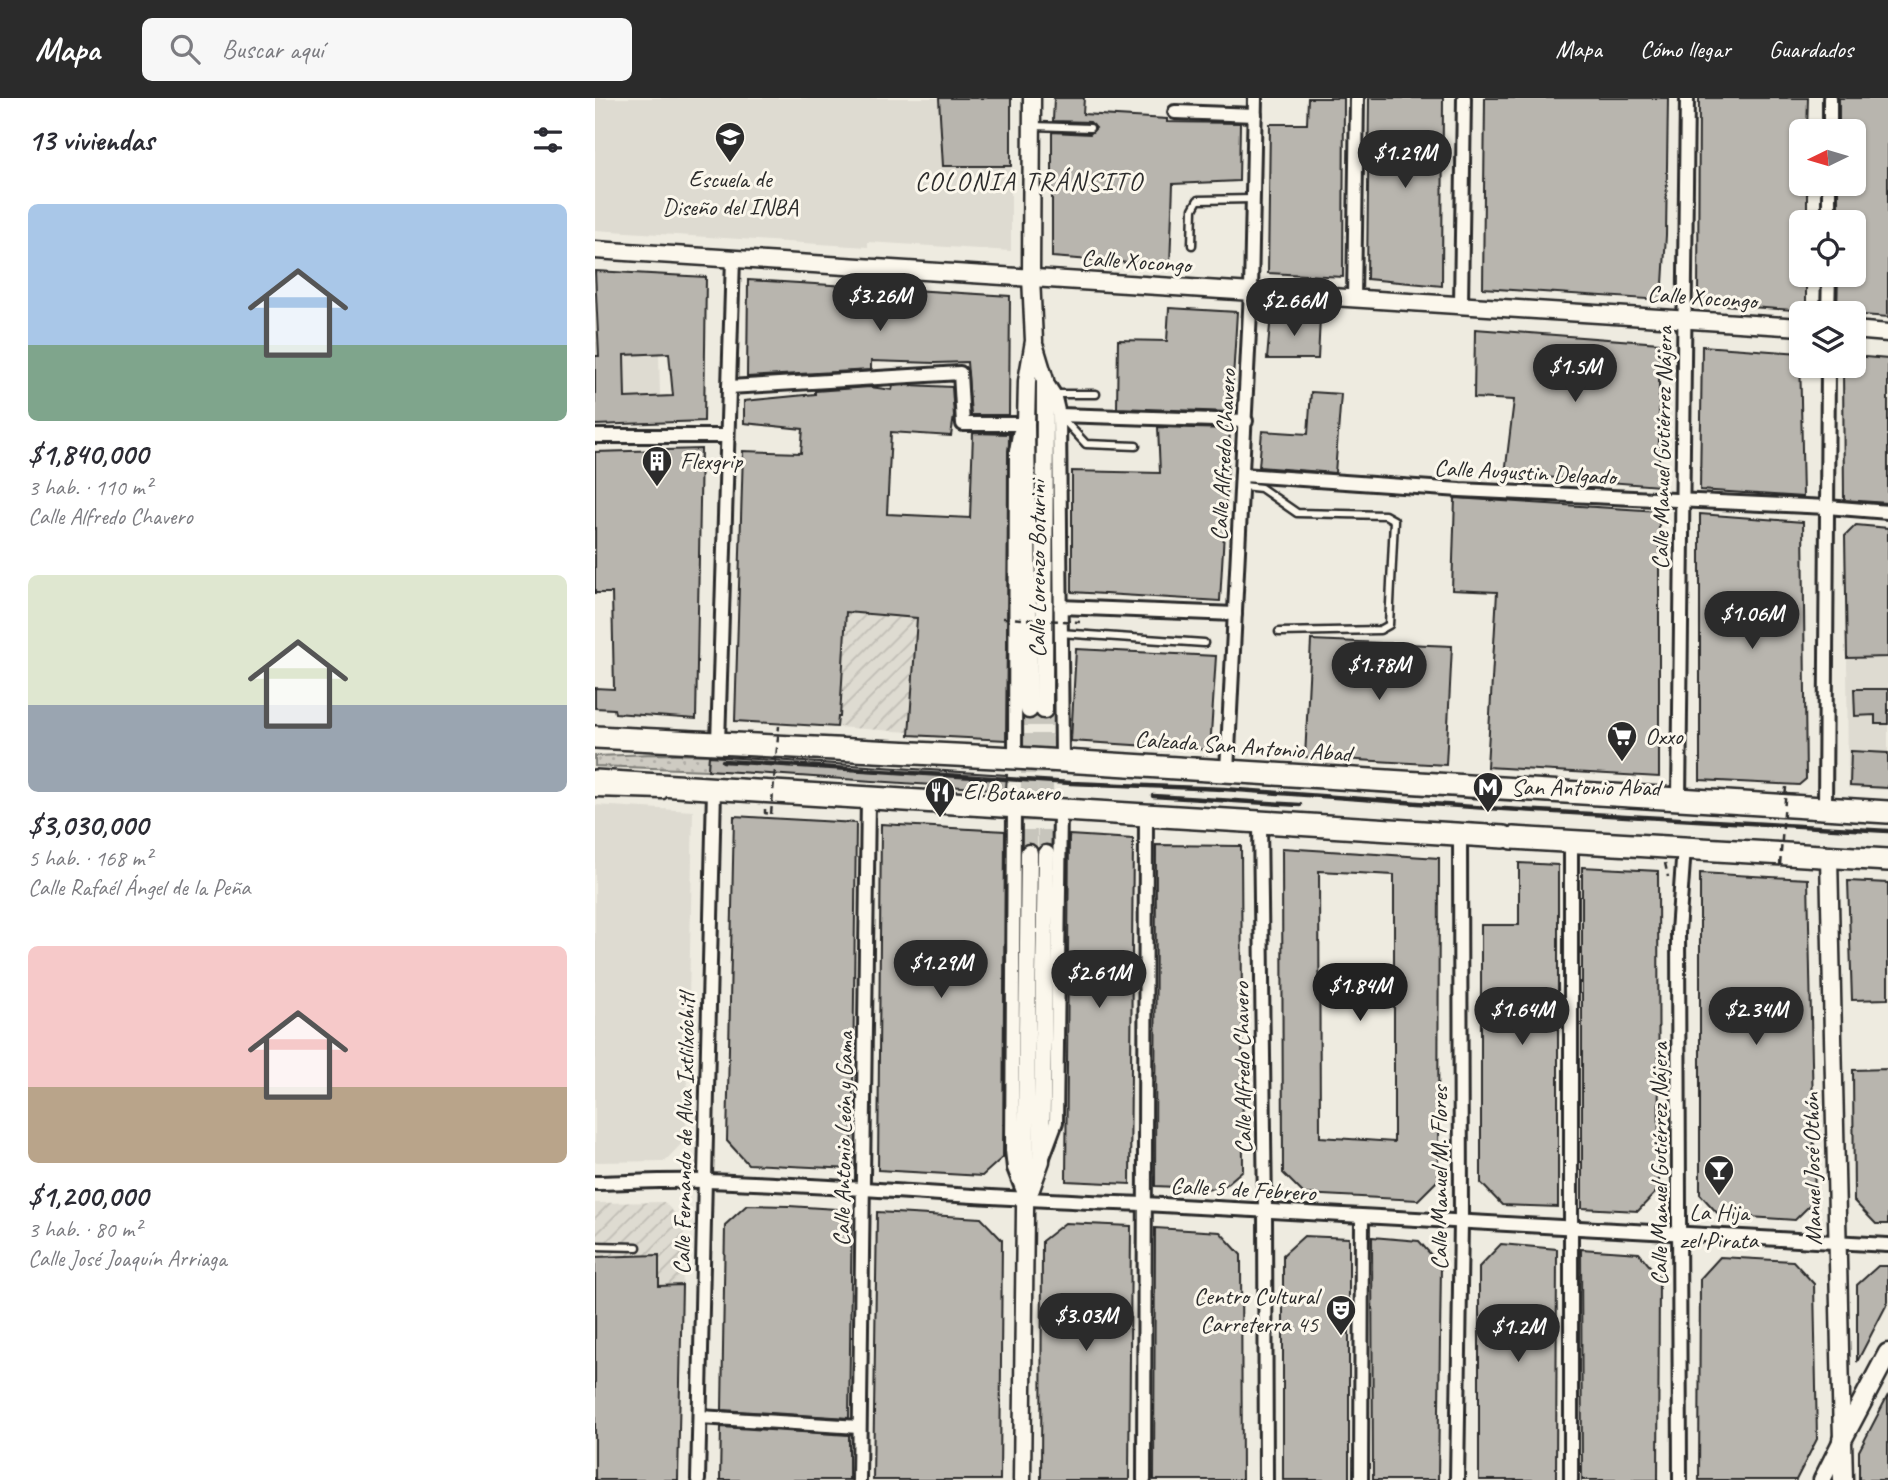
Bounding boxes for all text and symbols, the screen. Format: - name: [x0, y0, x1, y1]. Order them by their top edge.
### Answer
- search box: [142, 18, 632, 81]
- text: Mapa: [35, 28, 100, 70]
- icon: search: [166, 30, 204, 68]
- text: Buscar aquí: [222, 33, 324, 66]
- text: Mapa: [1555, 34, 1602, 64]
- text: Cómo llegar: [1640, 34, 1731, 64]
- text: Guardados: [1769, 34, 1853, 64]
- north arrow: [1789, 119, 1865, 196]
- map controls: [1789, 119, 1866, 378]
- school or university icon: Escuela de Diseño del INBA: [713, 120, 747, 164]
- text: 13 viviendas: [28, 121, 154, 159]
- icon: filters: [529, 121, 567, 159]
- pin: $1.29M: [1348, 130, 1462, 190]
- text: $1.29M: [1374, 138, 1436, 167]
- place label: Escuela de Diseño del INBA: [662, 164, 799, 222]
- district label: COLONIA TRÁNSITO: [915, 165, 1144, 198]
- button: locate: [1789, 210, 1866, 287]
- street label: Calle Xocongo: [1080, 242, 1194, 280]
- icon: home: [235, 250, 361, 376]
- pin: $3.26M: [823, 274, 937, 333]
- pin: $2.66M: [1237, 278, 1351, 338]
- street label: Calle Xocongo: [1646, 278, 1760, 316]
- text: $3.26M: [848, 281, 912, 310]
- text: $2.66M: [1262, 286, 1326, 315]
- button: layers: [1789, 301, 1866, 378]
- street label: Calle Manuel Gutiérrez Nájera: [1645, 325, 1679, 570]
- pin: $1.5M: [1526, 344, 1624, 404]
- text: $1.5M: [1549, 352, 1601, 381]
- street label: Calle Alfredo Chavero: [1204, 367, 1243, 542]
- text: $1,840,000: [28, 435, 148, 473]
- building icon: Flexgrip: [640, 444, 674, 488]
- place label: Flexgrip: [680, 446, 744, 476]
- street label: Calle Augustin Delgado: [1433, 452, 1619, 492]
- text: 3 hab. · 110 m²: [28, 473, 152, 502]
- street label: Calle Lorenzo Boturini: [1022, 477, 1052, 658]
- text: Calle Alfredo Chavero: [28, 502, 193, 531]
- pin: $1.06M: [1695, 592, 1809, 651]
- text: $1.06M: [1720, 599, 1784, 628]
- icon: home: [235, 621, 361, 747]
- pin: $1.78M: [1322, 642, 1436, 702]
- text: $1.78M: [1348, 650, 1410, 679]
- supermarket icon: Oxxo: [1605, 719, 1639, 763]
- place label: Oxxo: [1645, 721, 1684, 751]
- street label: Calzada San Antonio Abad: [1134, 723, 1356, 769]
- metro station icon: San Antonio Abad: [1471, 770, 1505, 814]
- place label: San Antonio Abad: [1511, 772, 1663, 802]
- restaurant icon: El Botanero: [923, 775, 957, 819]
- place label: El Botanero: [963, 777, 1061, 807]
- text: $3,030,000: [28, 806, 148, 844]
- text: 5 hab. · 168 m²: [28, 844, 152, 873]
- text: Calle Rafaél Ángel de la Peña: [28, 873, 250, 902]
- pin: $1.29M: [884, 940, 998, 1000]
- text: $1.29M: [910, 948, 972, 977]
- pin: $2.61M: [1042, 950, 1156, 1010]
- text: $2.61M: [1067, 958, 1131, 987]
- pin: $1.84M: [1303, 964, 1417, 1023]
- text: $1.84M: [1329, 971, 1391, 1000]
- street label: Calle Alfredo Chavero: [1225, 980, 1258, 1154]
- pin: $1.64M: [1465, 988, 1579, 1047]
- pin: $2.34M: [1699, 988, 1813, 1047]
- street label: Calle Fernando de Alva Ixtlilxóchitl: [667, 989, 702, 1275]
- icon: home: [235, 992, 361, 1118]
- text: $1.64M: [1490, 995, 1554, 1024]
- text: $2.34M: [1725, 995, 1787, 1024]
- street label: Calle Antonio León y Gama: [826, 1030, 860, 1247]
- street label: Calle Manuel Gutiérrez Nájera: [1644, 1041, 1674, 1286]
- street label: Calle Manuel M. Flores: [1424, 1084, 1454, 1270]
- street label: Manuel José Othón: [1796, 1091, 1828, 1246]
- bar icon: La Hija zel Pirata: [1702, 1153, 1736, 1197]
- street label: Calle 5 de Febrero: [1170, 1170, 1318, 1208]
- text: $1,200,000: [28, 1177, 148, 1215]
- place label: La Hija zel Pirata: [1680, 1197, 1759, 1255]
- text: 3 hab. · 80 m²: [28, 1215, 141, 1244]
- text: Calle José Joaquín Arriaga: [28, 1244, 227, 1273]
- place label: Centro Cultural Carreterra 45: [1194, 1281, 1322, 1339]
- theatre icon: Centro Cultural Carreterra 45: [1324, 1293, 1358, 1337]
- pin: $3.03M: [1029, 1294, 1143, 1353]
- text: $3.03M: [1055, 1301, 1117, 1330]
- pin: $1.2M: [1469, 1304, 1567, 1364]
- text: $1.2M: [1492, 1312, 1544, 1341]

